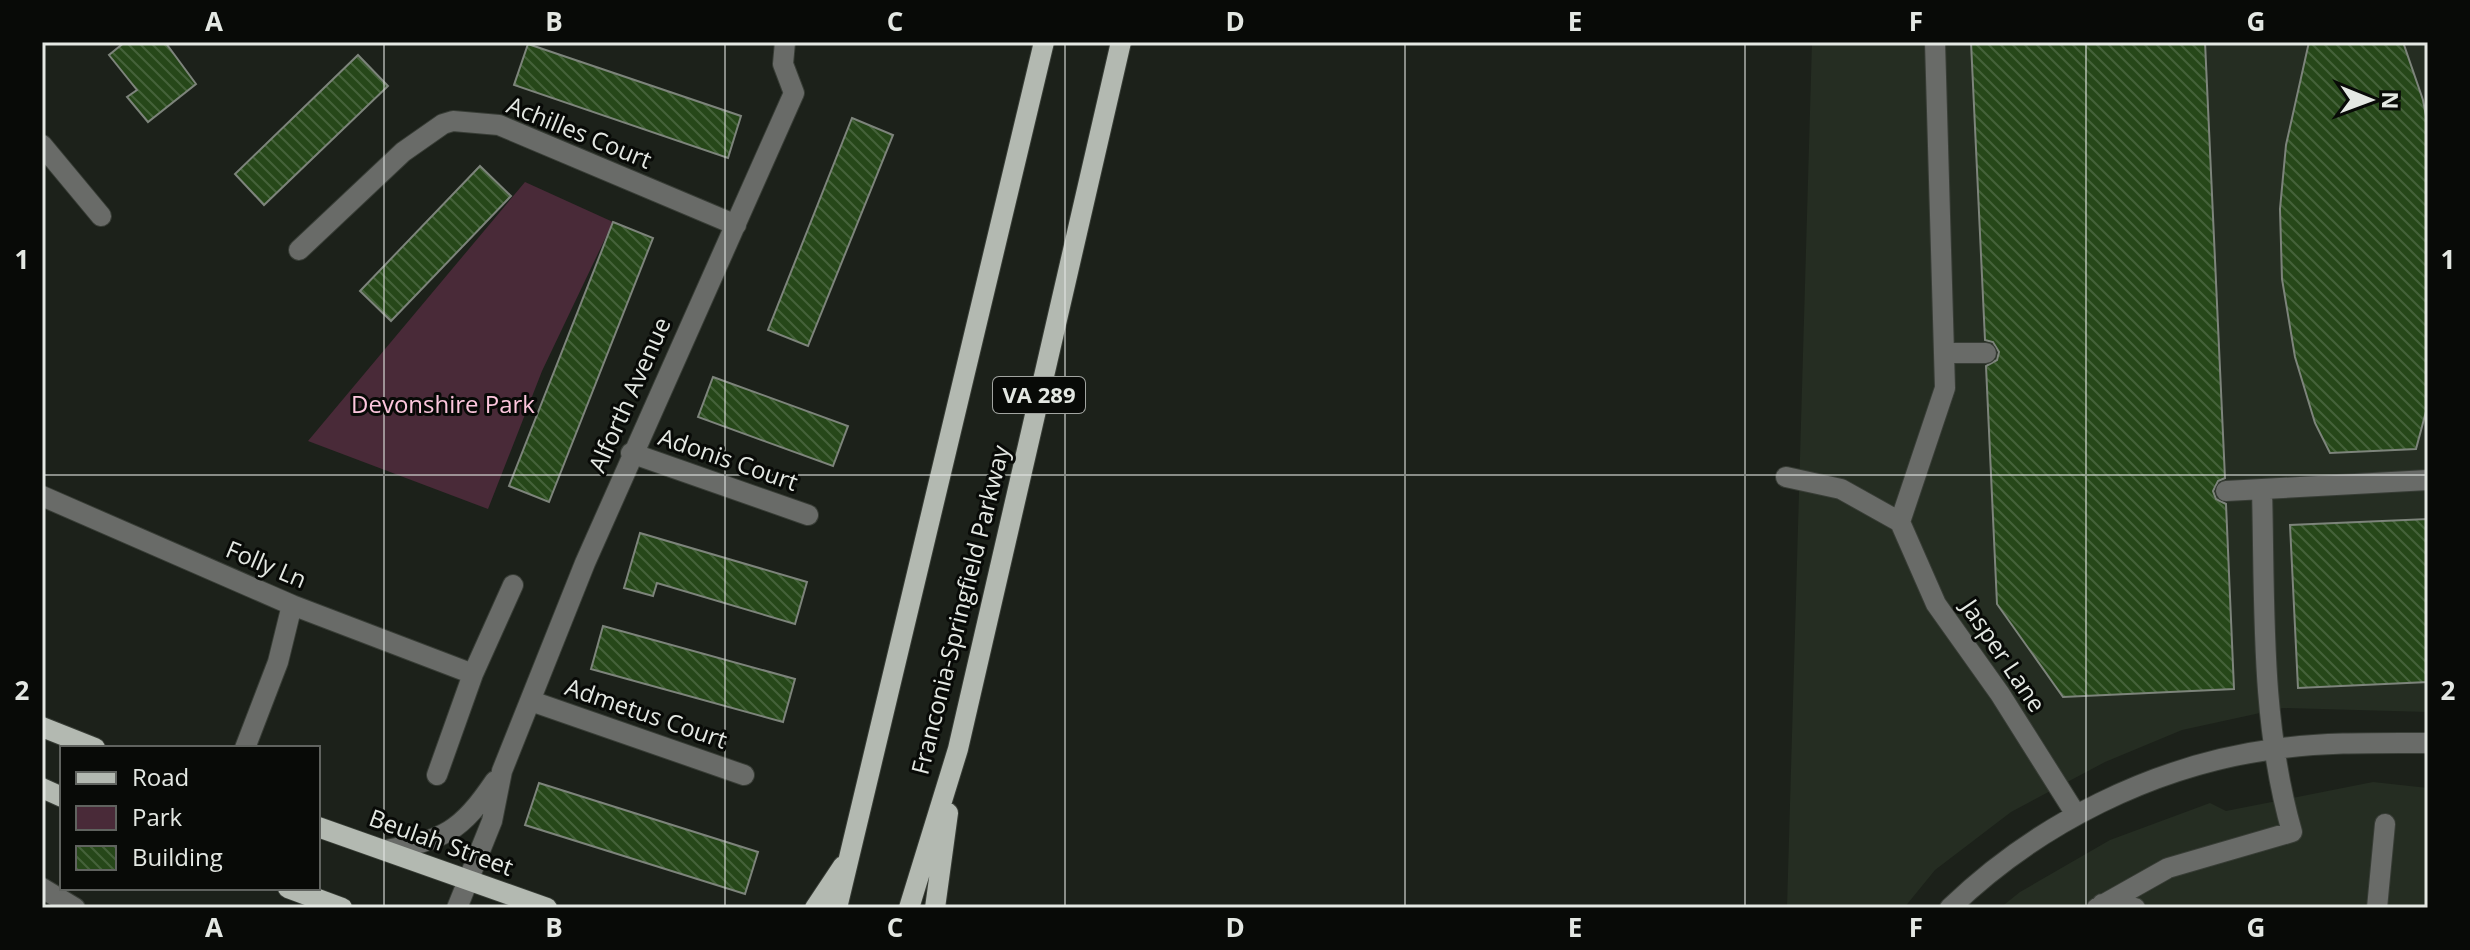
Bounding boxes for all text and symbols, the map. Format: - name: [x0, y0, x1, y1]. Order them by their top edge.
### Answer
- text: A: [205, 3, 223, 39]
- text: B: [545, 3, 563, 39]
- text: C: [887, 3, 903, 39]
- text: D: [1225, 3, 1245, 39]
- text: E: [1568, 3, 1582, 39]
- text: F: [1909, 3, 1923, 39]
- text: G: [2247, 3, 2265, 39]
- north arrow: [2330, 60, 2410, 140]
- street label: Achilles Court: [502, 88, 657, 176]
- text: N: [2376, 91, 2406, 110]
- text: 1: [15, 241, 29, 277]
- text: 1: [2441, 241, 2455, 277]
- street label: Alforth Avenue: [580, 312, 678, 477]
- road number: VA 289: [993, 377, 1085, 413]
- park label: Devonshire Park: [351, 387, 535, 420]
- street label: Adonis Court: [654, 419, 803, 498]
- street label: Franconia-Springfield Parkway: [903, 441, 1017, 778]
- street label: Folly Ln: [221, 532, 312, 595]
- street label: Jasper Lane: [1953, 591, 2054, 718]
- street label: Admetus Court: [561, 669, 732, 756]
- text: 2: [15, 672, 30, 708]
- text: 2: [2441, 672, 2456, 708]
- legend: [60, 746, 320, 890]
- text: Road: [132, 760, 189, 793]
- text: Park: [132, 800, 183, 833]
- street label: Beulah Street: [365, 800, 518, 883]
- text: Building: [132, 840, 223, 873]
- text: A: [205, 909, 223, 945]
- text: B: [545, 909, 563, 945]
- text: C: [887, 909, 903, 945]
- text: D: [1225, 909, 1245, 945]
- text: E: [1568, 909, 1582, 945]
- text: F: [1909, 909, 1923, 945]
- text: G: [2247, 909, 2265, 945]

